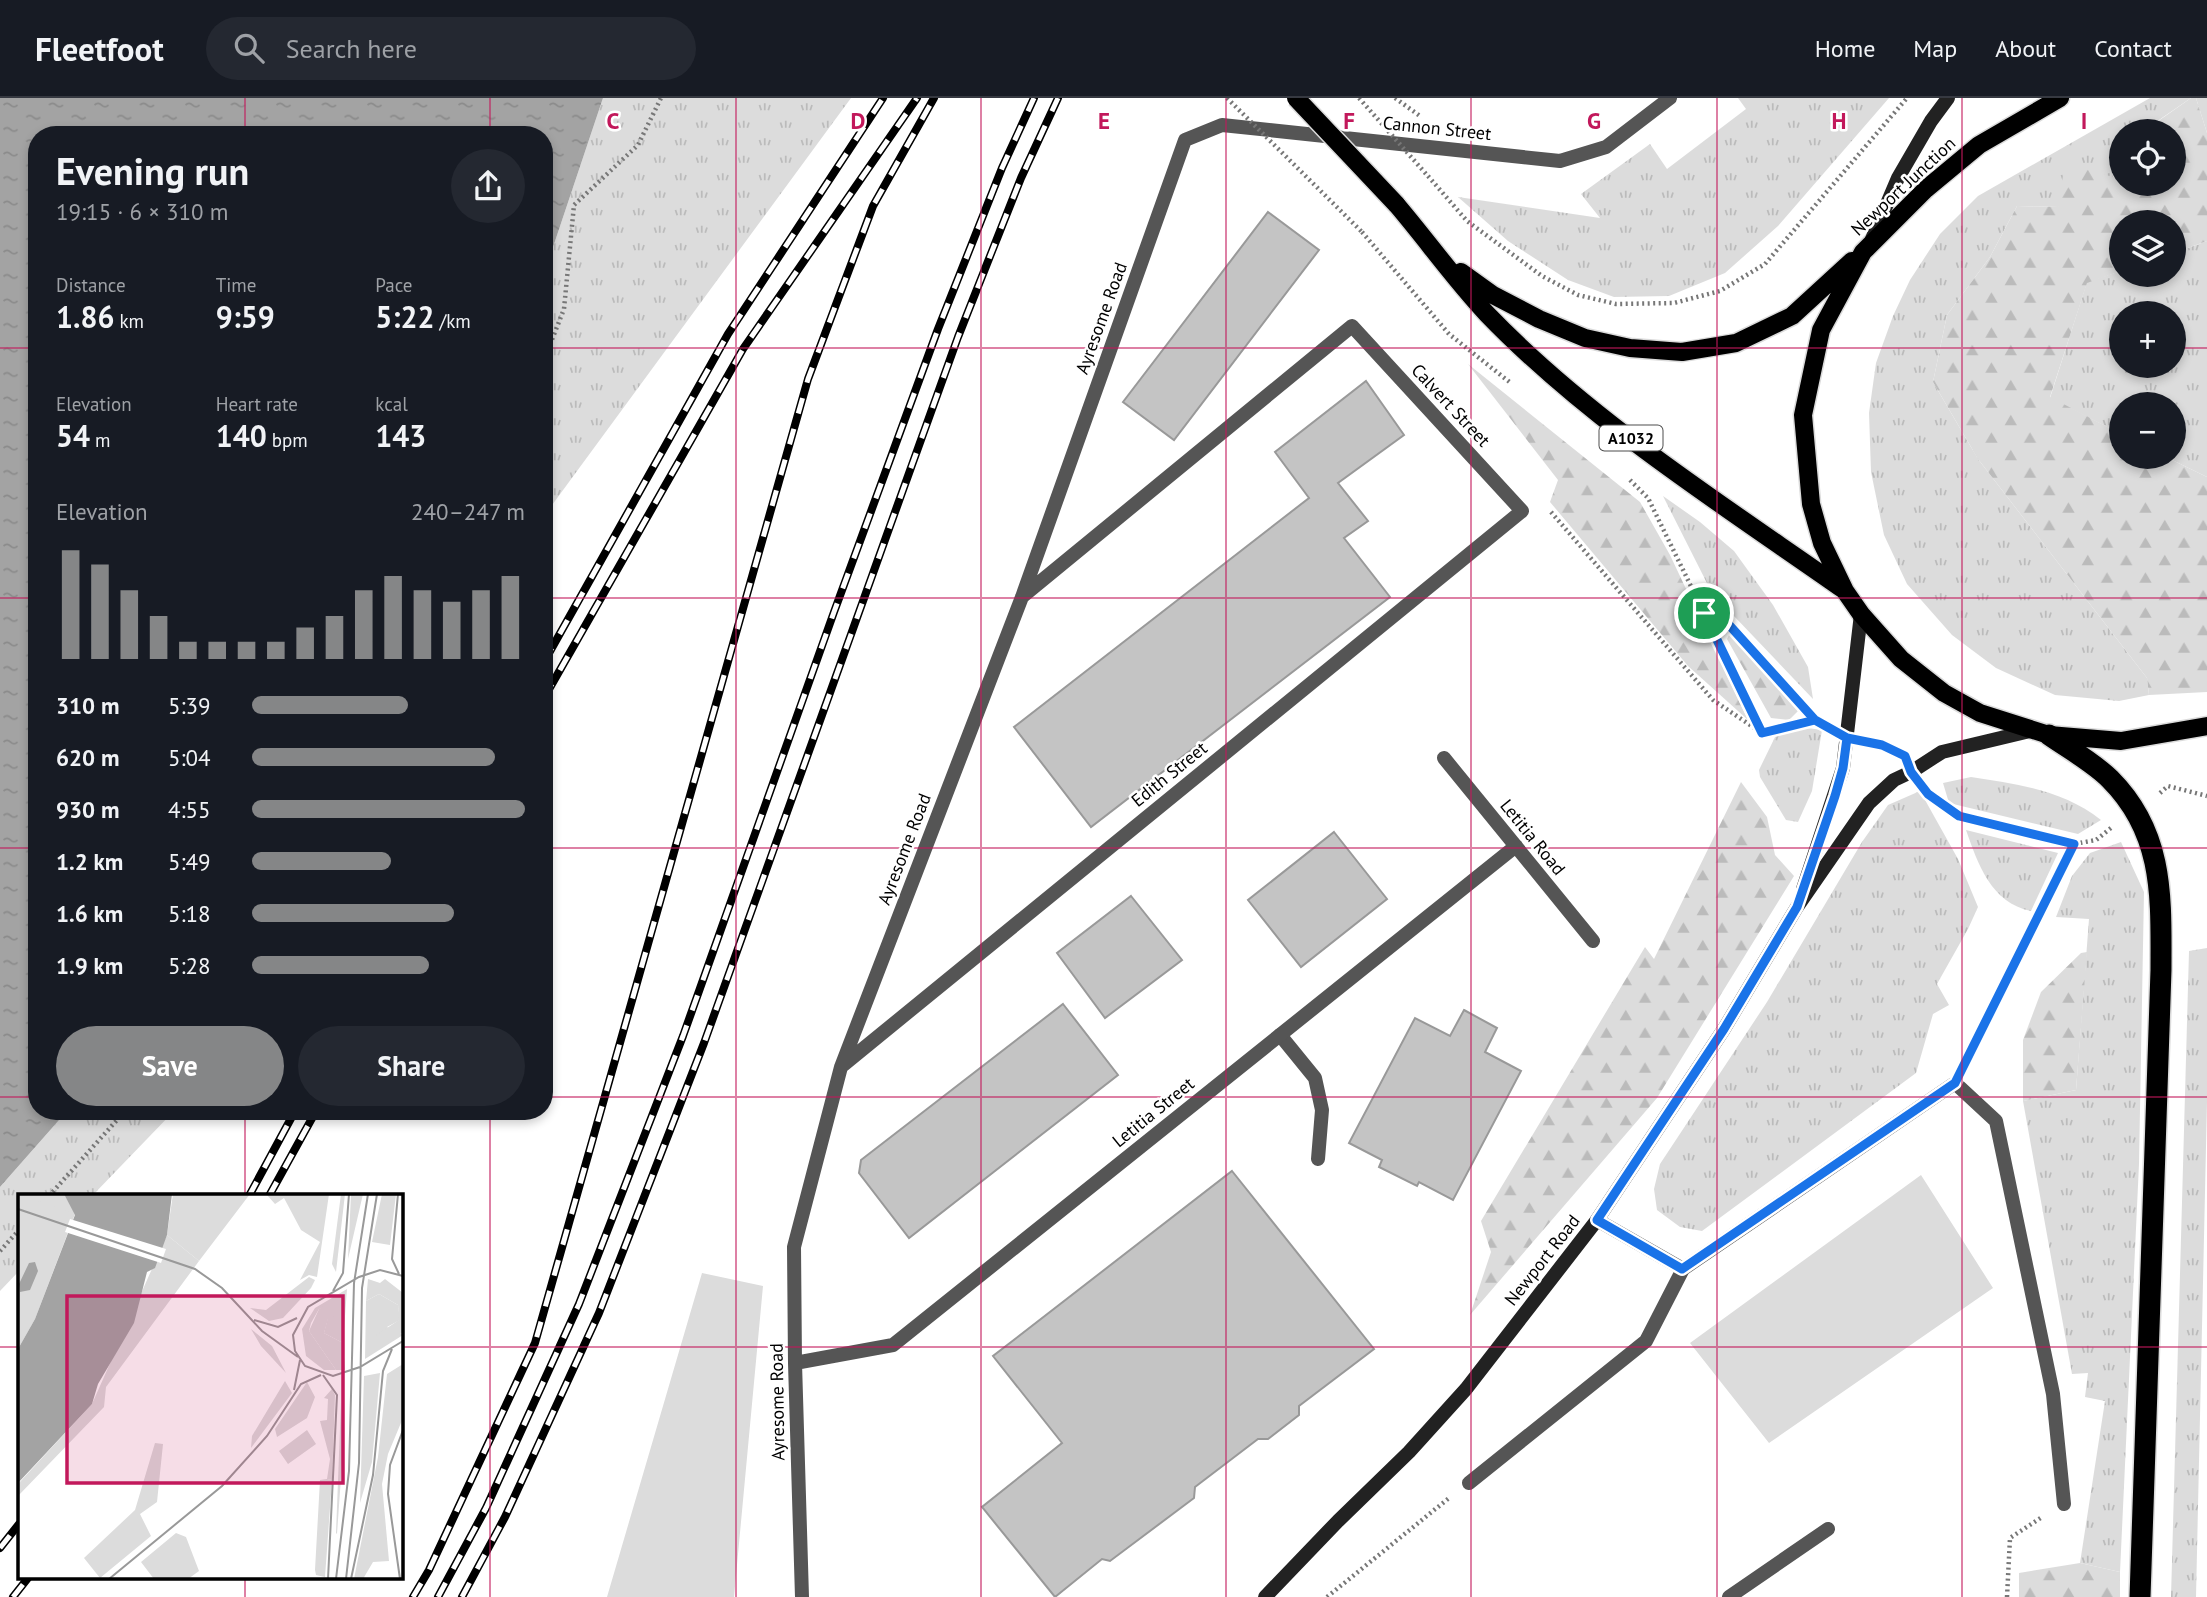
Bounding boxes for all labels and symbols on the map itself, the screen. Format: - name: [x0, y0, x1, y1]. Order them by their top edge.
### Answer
- text: C: [607, 106, 620, 135]
- text: D: [851, 106, 865, 135]
- text: E: [1098, 106, 1110, 135]
- text: F: [1343, 106, 1355, 135]
- text: G: [1587, 106, 1601, 135]
- text: H: [1832, 106, 1846, 135]
- text: I: [2081, 106, 2087, 135]
- street label: Cannon Street: [1382, 111, 1492, 145]
- street label: Newport Junction: [1846, 132, 1960, 240]
- street label: Ayresome Road: [1070, 259, 1132, 377]
- street label: Calvert Street: [1407, 359, 1495, 451]
- road number: A1032: [1600, 426, 1662, 450]
- pin: [1674, 583, 1734, 643]
- street label: Edith Street: [1126, 736, 1212, 812]
- street label: Ayresome Road: [872, 790, 936, 908]
- street label: Letitia Road: [1495, 794, 1571, 880]
- street label: Letitia Street: [1107, 1072, 1199, 1152]
- inset map: [18, 1194, 402, 1580]
- street label: Newport Road: [1499, 1210, 1585, 1310]
- street label: Ayresome Road: [764, 1343, 790, 1461]

